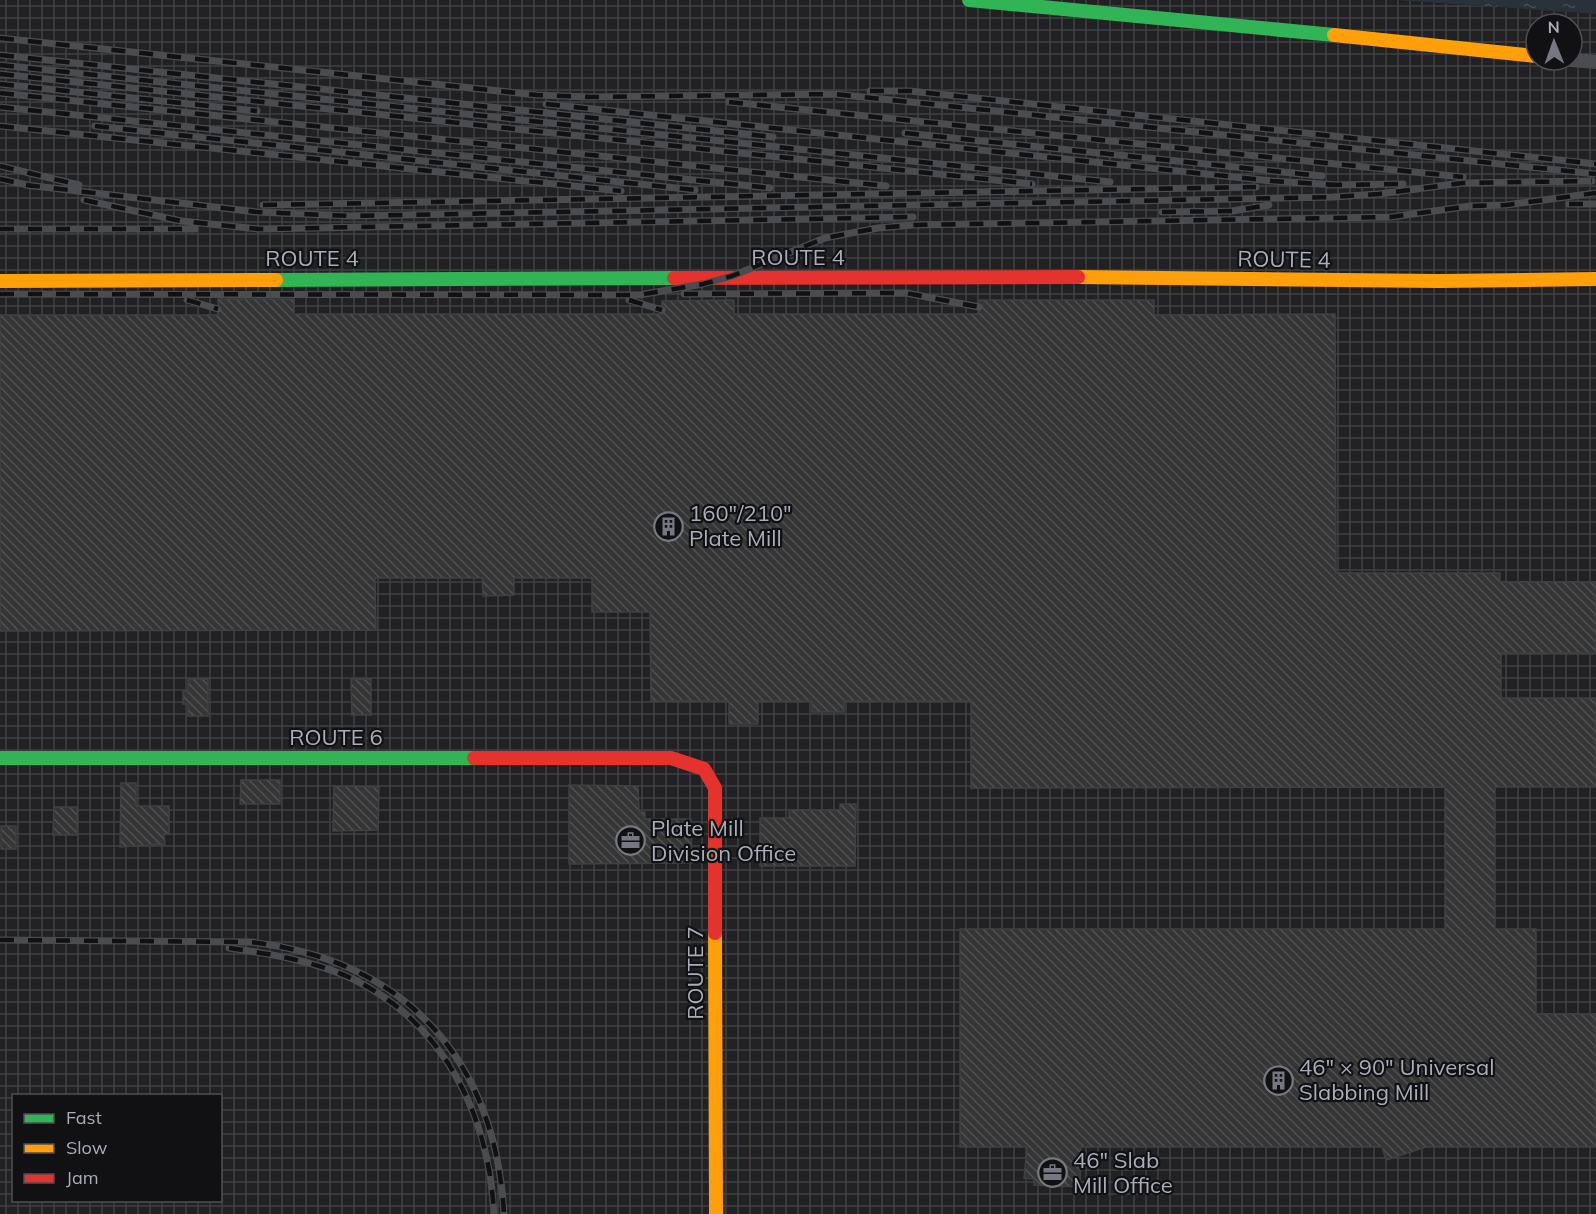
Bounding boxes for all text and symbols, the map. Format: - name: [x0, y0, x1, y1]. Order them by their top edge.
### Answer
- north arrow: [1524, 12, 1584, 72]
- text: N: [1548, 17, 1560, 37]
- street label: ROUTE 4: [751, 243, 845, 271]
- street label: ROUTE 4: [265, 244, 359, 272]
- street label: ROUTE 4: [1237, 244, 1331, 274]
- place label: 160"/210" Plate Mill: [689, 499, 792, 552]
- building icon: 160"/210" Plate Mill: [652, 510, 684, 542]
- street label: ROUTE 6: [289, 723, 383, 751]
- place label: Plate Mill Division Office: [651, 814, 796, 867]
- office icon: Plate Mill Division Office: [614, 825, 646, 857]
- street label: ROUTE 7: [681, 926, 709, 1020]
- place label: 46" × 90" Universal Slabbing Mill: [1299, 1053, 1494, 1106]
- building icon: 46" × 90" Universal Slabbing Mill: [1262, 1064, 1294, 1096]
- legend: [12, 1094, 222, 1202]
- text: Fast: [66, 1106, 102, 1129]
- text: Slow: [66, 1136, 108, 1159]
- place label: 46" Slab Mill Office: [1073, 1146, 1173, 1199]
- office icon: 46" Slab Mill Office: [1036, 1157, 1068, 1189]
- text: Jam: [66, 1166, 99, 1189]

